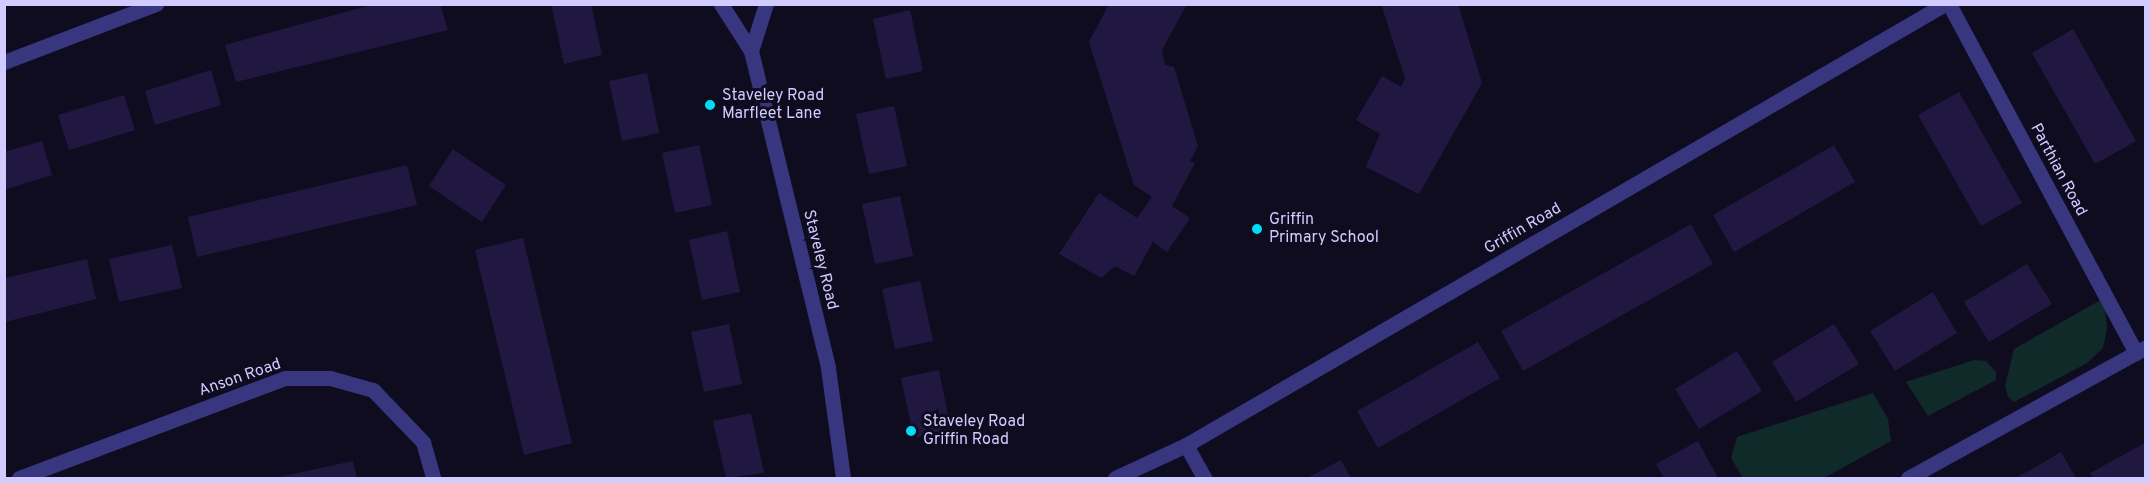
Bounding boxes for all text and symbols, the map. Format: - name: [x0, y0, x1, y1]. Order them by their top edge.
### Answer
- place label: Staveley Road Marfleet Lane: [722, 86, 824, 124]
- marker: Staveley Road Marfleet Lane: [703, 98, 717, 112]
- street label: Parthian Road: [2026, 120, 2090, 220]
- street label: Griffin Road: [1481, 199, 1565, 259]
- street label: Staveley Road: [798, 208, 842, 312]
- place label: Griffin Primary School: [1269, 210, 1379, 248]
- marker: Griffin Primary School: [1250, 222, 1264, 236]
- street label: Anson Road: [196, 355, 284, 401]
- place label: Staveley Road Griffin Road: [923, 412, 1025, 450]
- marker: Staveley Road Griffin Road: [904, 424, 918, 438]

